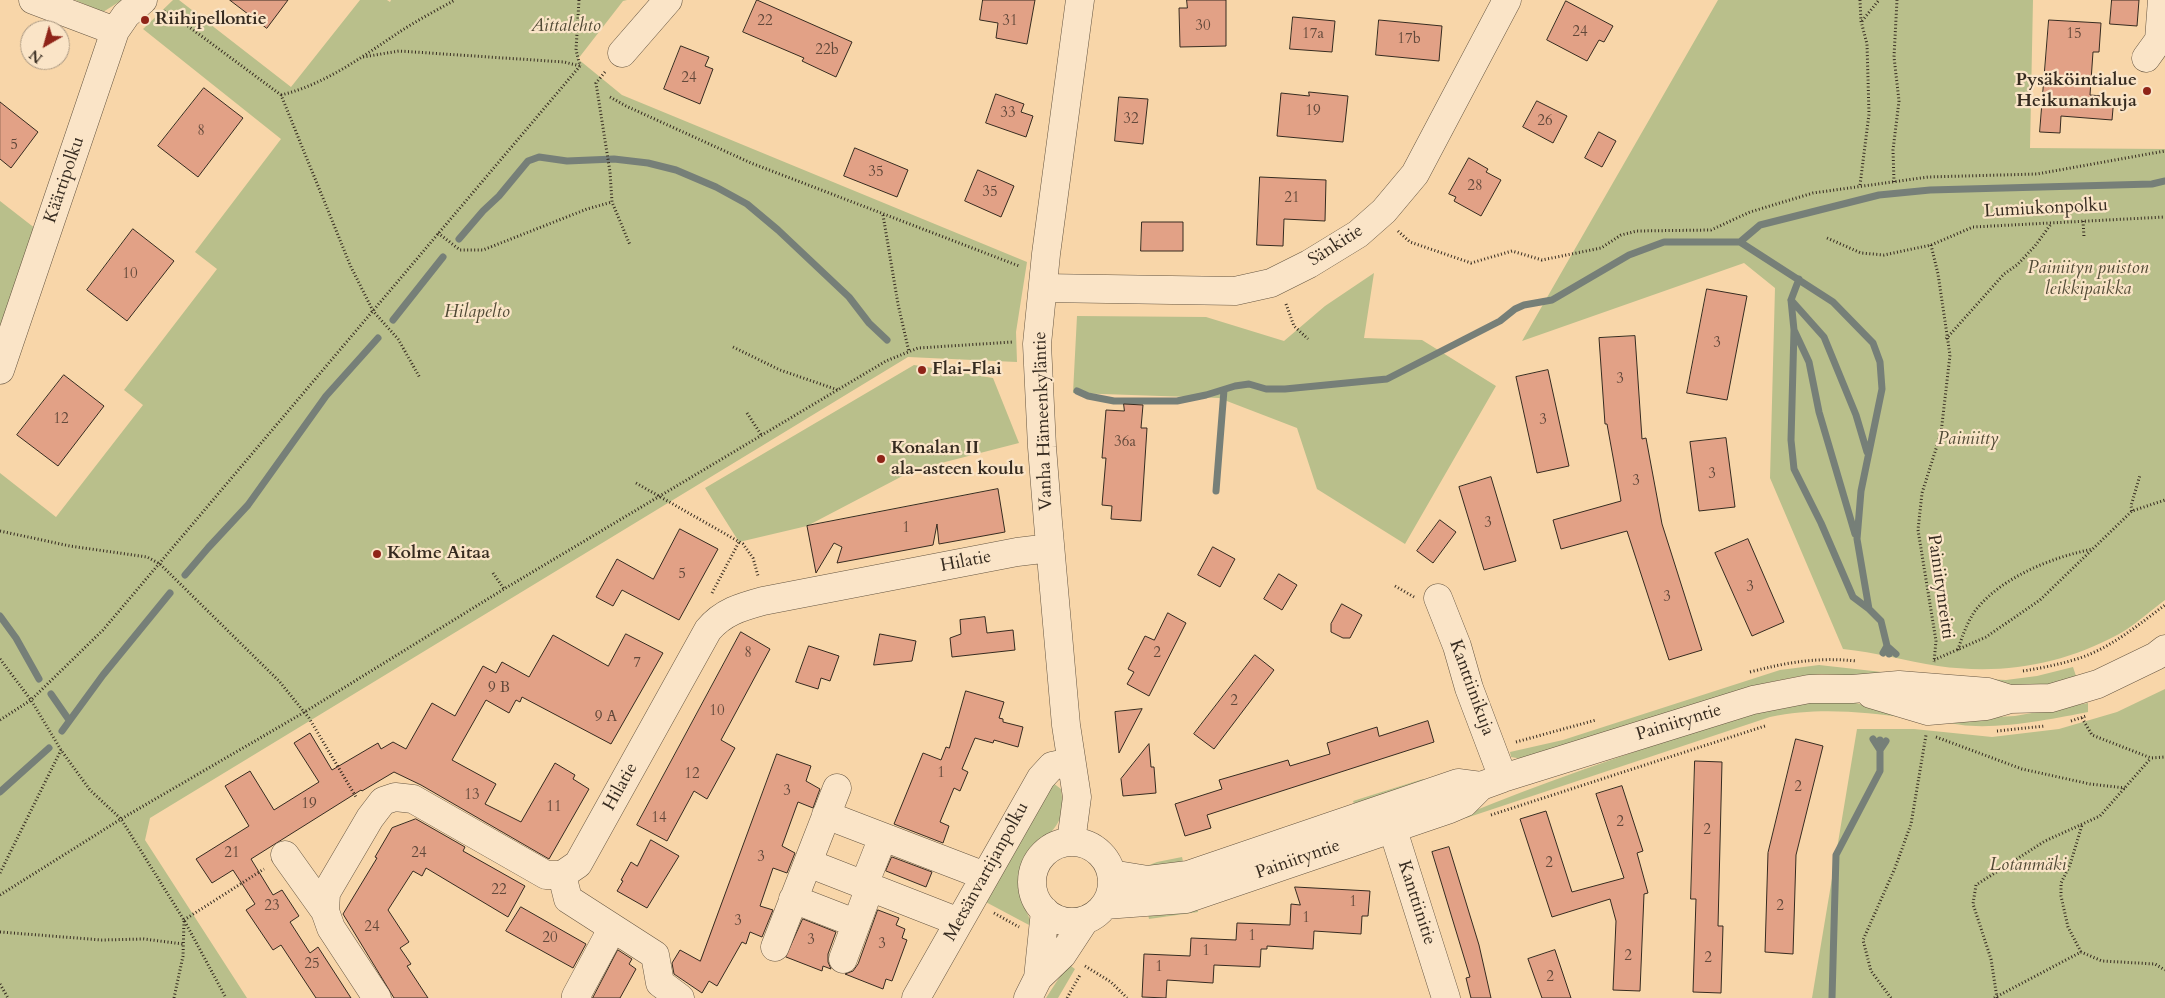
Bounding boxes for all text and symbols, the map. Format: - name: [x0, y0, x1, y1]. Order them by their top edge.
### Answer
- place label: Riihipellontie: [155, 9, 267, 31]
- house number: 22: [757, 13, 773, 31]
- house number: 31: [1002, 13, 1018, 31]
- marker: Riihipellontie: [139, 14, 151, 26]
- park label: Aittalehto: [531, 16, 601, 38]
- house number: 30: [1195, 18, 1211, 36]
- north arrow: [20, 20, 70, 70]
- house number: 24: [1572, 24, 1588, 42]
- house number: 17a: [1302, 26, 1324, 44]
- house number: 15: [2066, 26, 2082, 44]
- house number: 17b: [1397, 31, 1421, 49]
- house number: 22b: [815, 42, 839, 60]
- text: N: [25, 45, 47, 68]
- house number: 24: [681, 70, 697, 88]
- place label: Pysäköintialue Heikunankuja: [2016, 70, 2137, 112]
- marker: Pysäköintialue Heikunankuja: [2141, 85, 2153, 97]
- house number: 19: [1305, 103, 1321, 121]
- house number: 33: [1000, 105, 1016, 123]
- house number: 32: [1123, 111, 1139, 129]
- house number: 26: [1537, 113, 1553, 131]
- house number: 8: [197, 123, 205, 141]
- street label: Käärtipolku: [40, 134, 90, 226]
- house number: 5: [10, 137, 18, 155]
- house number: 35: [868, 164, 884, 182]
- house number: 28: [1467, 178, 1483, 196]
- house number: 35: [982, 184, 998, 202]
- house number: 21: [1284, 190, 1300, 208]
- street label: Lumiukonpolku: [1984, 195, 2108, 223]
- street label: Sänkitie: [1305, 220, 1367, 272]
- park label: Painiityn puiston leikkipaikka: [2028, 258, 2148, 300]
- house number: 10: [122, 266, 138, 284]
- park label: Hilapelto: [444, 302, 510, 324]
- street label: Vanha Hämeenkyläntie: [1030, 331, 1058, 511]
- house number: 3: [1713, 335, 1721, 353]
- place label: Flai-Flai: [932, 359, 1002, 381]
- marker: Flai-Flai: [916, 364, 928, 376]
- house number: 3: [1616, 371, 1624, 389]
- house number: 12: [53, 411, 69, 429]
- house number: 3: [1539, 412, 1547, 430]
- park label: Painiitty: [1937, 429, 1999, 451]
- house number: 36a: [1114, 434, 1136, 452]
- place label: Konalan II ala-asteen koulu: [891, 438, 1024, 480]
- marker: Konalan II ala-asteen koulu: [875, 453, 887, 465]
- house number: 3: [1708, 466, 1716, 484]
- house number: 3: [1632, 473, 1640, 491]
- house number: 3: [1484, 515, 1492, 533]
- house number: 1: [902, 520, 910, 538]
- street label: Painiitynreitti: [1922, 533, 1958, 641]
- place label: Kolme Aitaa: [387, 543, 490, 565]
- street label: Hilatie: [939, 546, 993, 578]
- marker: Kolme Aitaa: [371, 548, 383, 560]
- house number: 5: [678, 566, 686, 584]
- house number: 3: [1746, 579, 1754, 597]
- house number: 3: [1663, 589, 1671, 607]
- street label: Kanttiinikuja: [1444, 637, 1498, 739]
- house number: 8: [744, 645, 752, 663]
- house number: 2: [1153, 645, 1161, 663]
- house number: 7: [633, 655, 641, 673]
- house number: 9 B: [488, 680, 510, 698]
- house number: 2: [1230, 693, 1238, 711]
- street label: Painiityntie: [1634, 700, 1724, 746]
- house number: 10: [709, 703, 725, 721]
- house number: 9 A: [595, 709, 617, 727]
- street label: Hilatie: [599, 759, 643, 815]
- house number: 1: [937, 765, 945, 783]
- house number: 12: [684, 766, 700, 784]
- house number: 2: [1794, 779, 1802, 797]
- house number: 3: [783, 783, 791, 801]
- house number: 13: [464, 787, 480, 805]
- house number: 19: [301, 796, 317, 814]
- house number: 11: [546, 799, 562, 817]
- street label: Metsänvartijanpolku: [940, 799, 1034, 945]
- house number: 14: [651, 810, 667, 828]
- house number: 2: [1616, 814, 1624, 832]
- house number: 2: [1703, 822, 1711, 840]
- street label: Painiityntie: [1253, 835, 1343, 885]
- house number: 21: [224, 845, 240, 863]
- house number: 24: [411, 845, 427, 863]
- house number: 3: [757, 849, 765, 867]
- house number: 2: [1545, 855, 1553, 873]
- park label: Lotanmäki: [1990, 855, 2066, 877]
- street label: Kanttiinitie: [1392, 858, 1440, 948]
- house number: 22: [491, 882, 507, 900]
- house number: 1: [1349, 894, 1357, 912]
- house number: 23: [264, 898, 280, 916]
- house number: 2: [1776, 898, 1784, 916]
- house number: 1: [1302, 910, 1310, 928]
- house number: 3: [734, 913, 742, 931]
- house number: 24: [364, 919, 380, 937]
- house number: 1: [1248, 928, 1256, 946]
- house number: 20: [542, 930, 558, 948]
- house number: 3: [807, 932, 815, 950]
- house number: 3: [878, 936, 886, 954]
- house number: 1: [1202, 943, 1210, 961]
- house number: 2: [1624, 948, 1632, 966]
- house number: 2: [1704, 950, 1712, 968]
- house number: 25: [304, 956, 320, 974]
- house number: 1: [1155, 959, 1163, 977]
- house number: 2: [1546, 969, 1554, 987]

